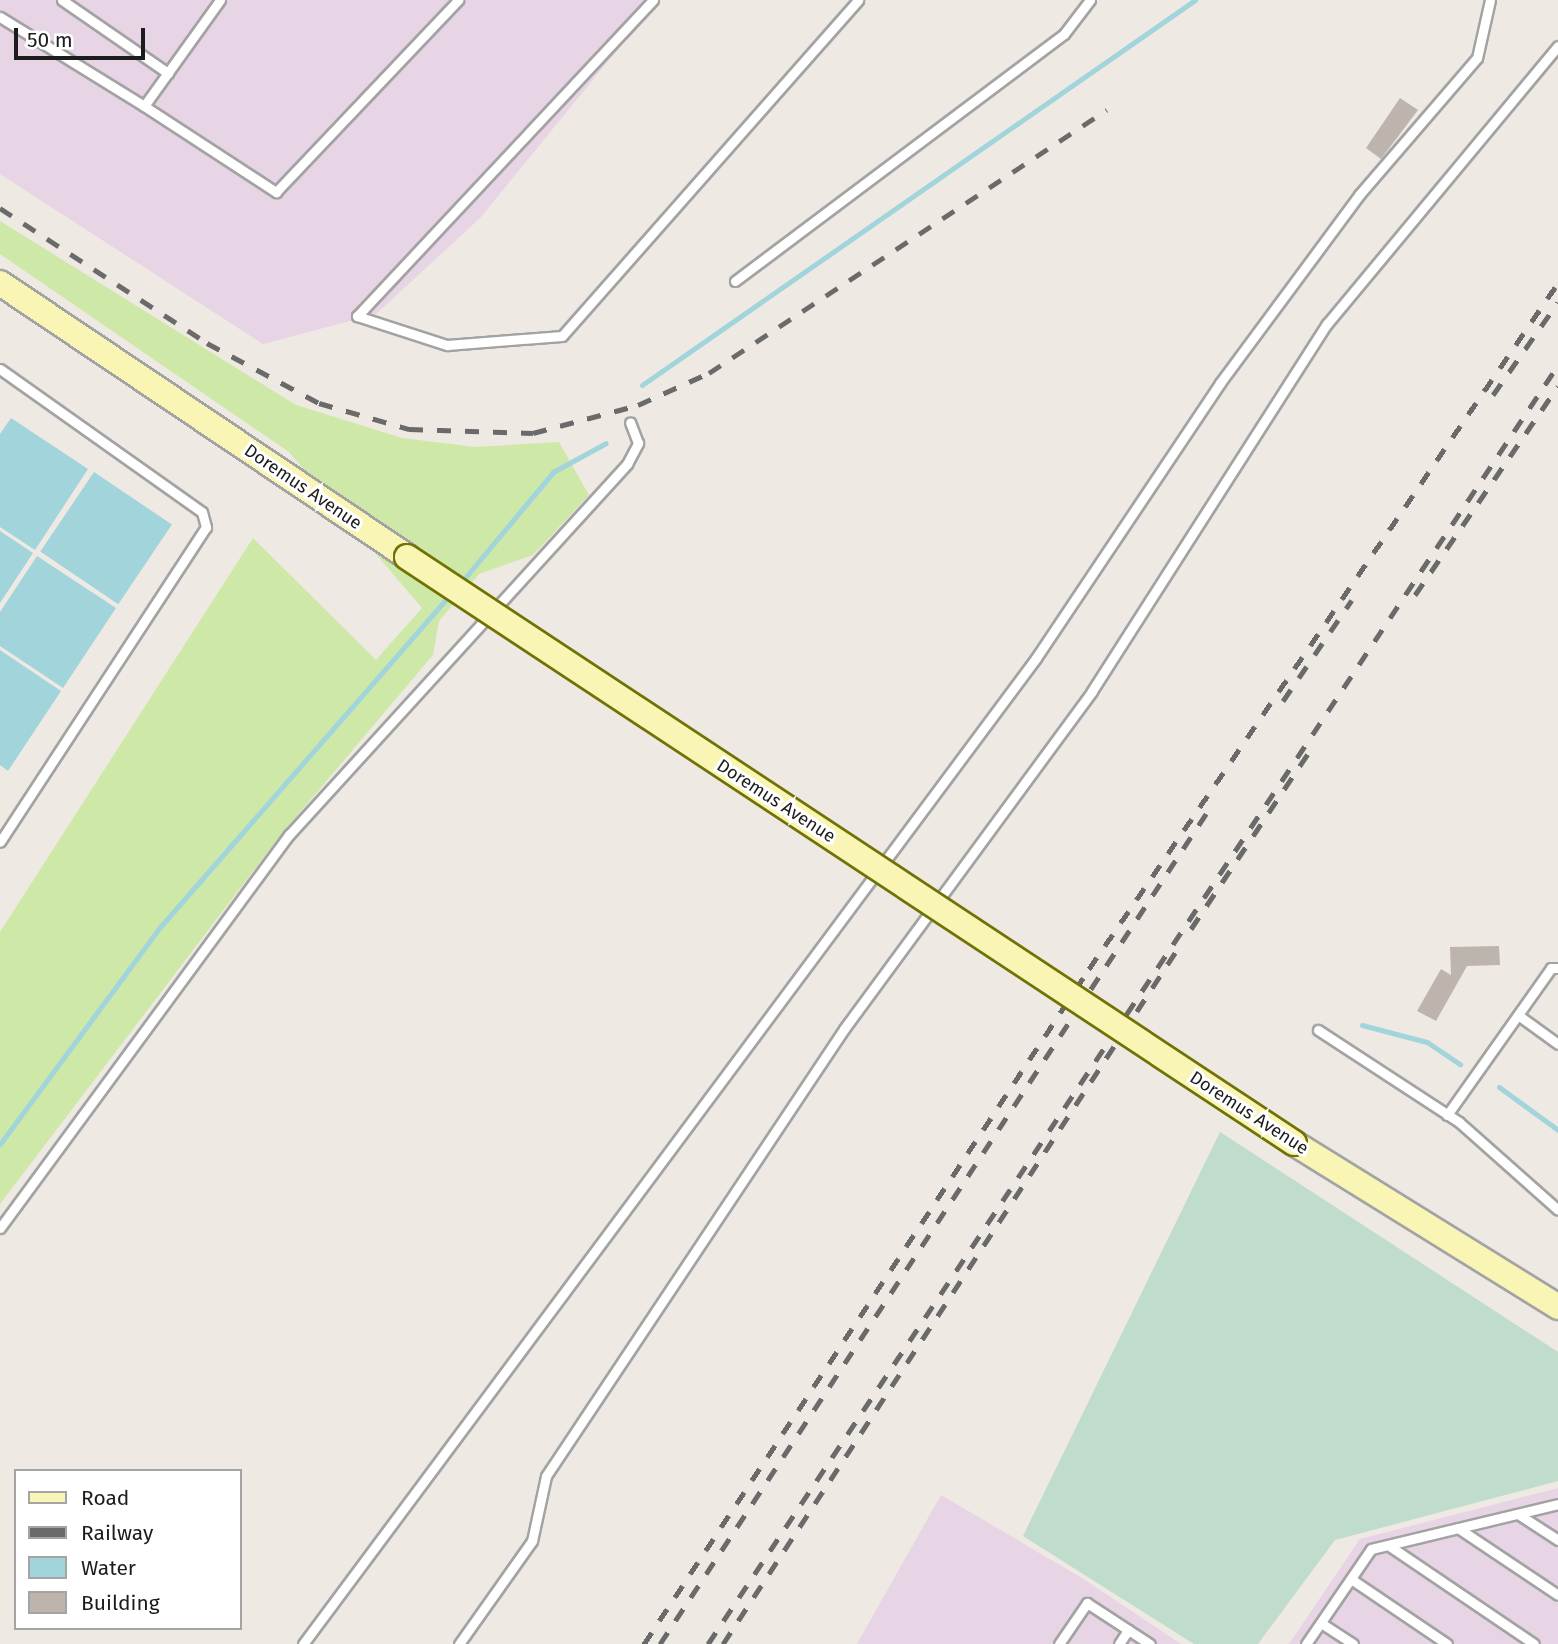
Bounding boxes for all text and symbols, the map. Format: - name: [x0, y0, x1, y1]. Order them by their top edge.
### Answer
- scale bar: [18, 14, 149, 58]
- text: 50 m: [27, 27, 73, 53]
- street label: Doremus Avenue: [240, 440, 366, 534]
- street label: Doremus Avenue: [713, 755, 839, 847]
- street label: Doremus Avenue: [1186, 1067, 1312, 1159]
- legend: [14, 1469, 242, 1630]
- text: Road: [81, 1485, 129, 1511]
- text: Railway: [81, 1520, 153, 1546]
- text: Water: [81, 1555, 136, 1581]
- text: Building: [81, 1590, 160, 1616]

